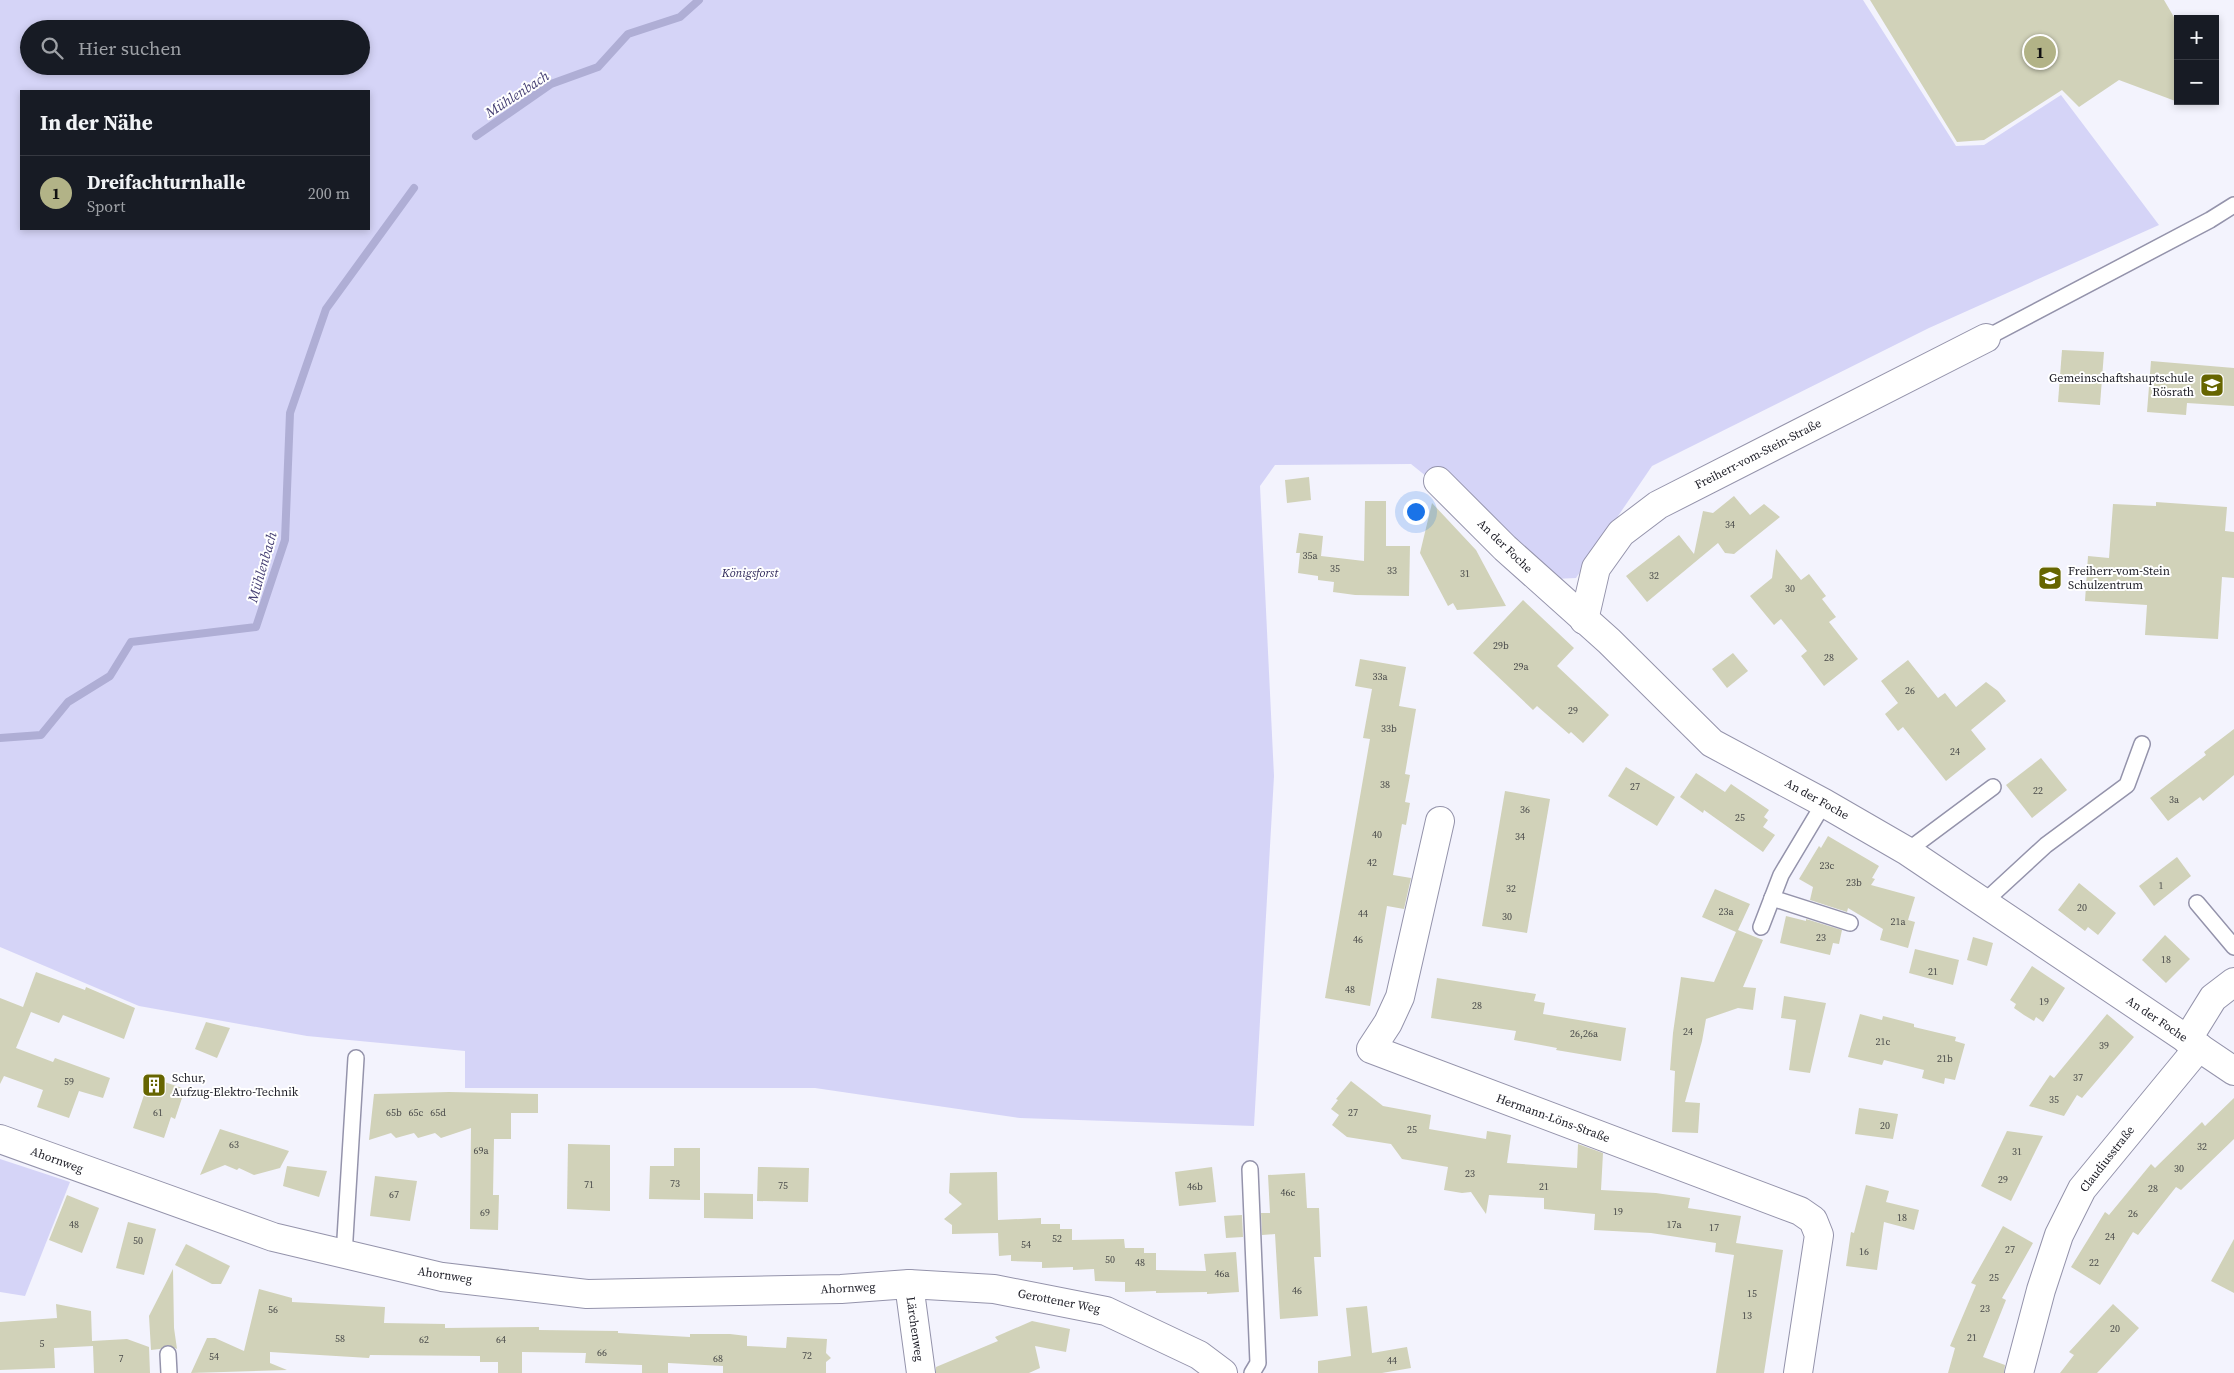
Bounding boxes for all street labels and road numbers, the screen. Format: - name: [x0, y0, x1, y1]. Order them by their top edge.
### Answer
- street label: Freiherr-vom-Stein-Straße: [1692, 415, 1824, 493]
- street label: An der Foche: [1474, 516, 1536, 576]
- street label: An der Foche: [1782, 775, 1852, 823]
- street label: An der Foche: [2123, 993, 2191, 1045]
- street label: Hermann-Löns-Straße: [1494, 1090, 1612, 1146]
- street label: Claudiusstraße: [2076, 1123, 2138, 1195]
- street label: Ahornweg: [28, 1143, 86, 1177]
- street label: Ahornweg: [417, 1263, 473, 1287]
- street label: Ahornweg: [820, 1279, 876, 1297]
- street label: Gerottener Weg: [1016, 1285, 1102, 1317]
- street label: Lärchenweg: [903, 1296, 927, 1362]

